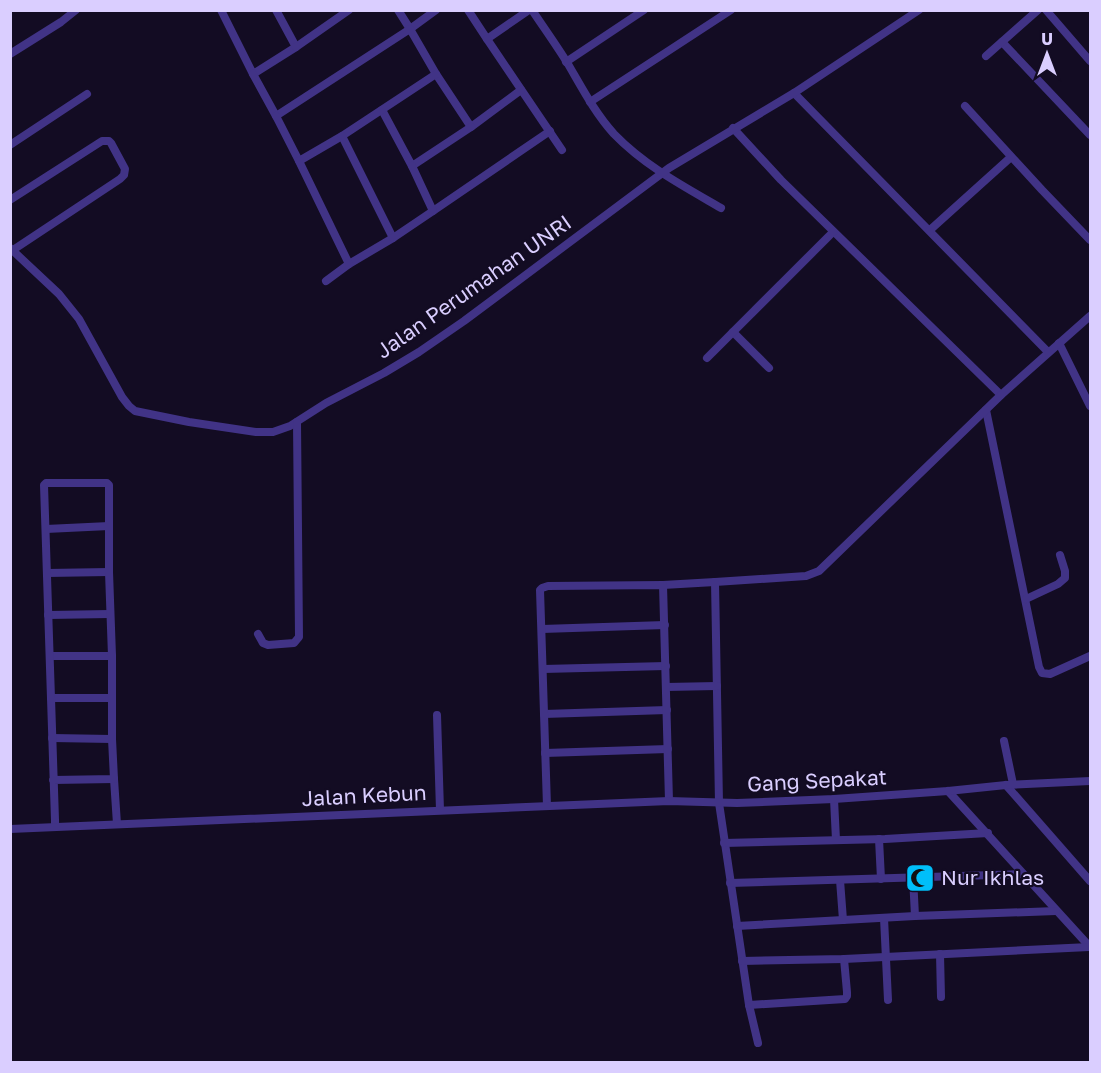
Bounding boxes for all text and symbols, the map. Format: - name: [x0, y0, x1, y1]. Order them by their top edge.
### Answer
- north arrow: [1017, 24, 1077, 84]
- text: U: [1041, 29, 1053, 49]
- street label: Jalan Perumahan UNRI: [371, 209, 576, 363]
- street label: Gang Sepakat: [746, 763, 887, 797]
- street label: Jalan Kebun: [301, 779, 427, 811]
- mosque icon: Nur Ikhlas: [904, 862, 936, 894]
- place label: Nur Ikhlas: [941, 864, 1044, 890]

